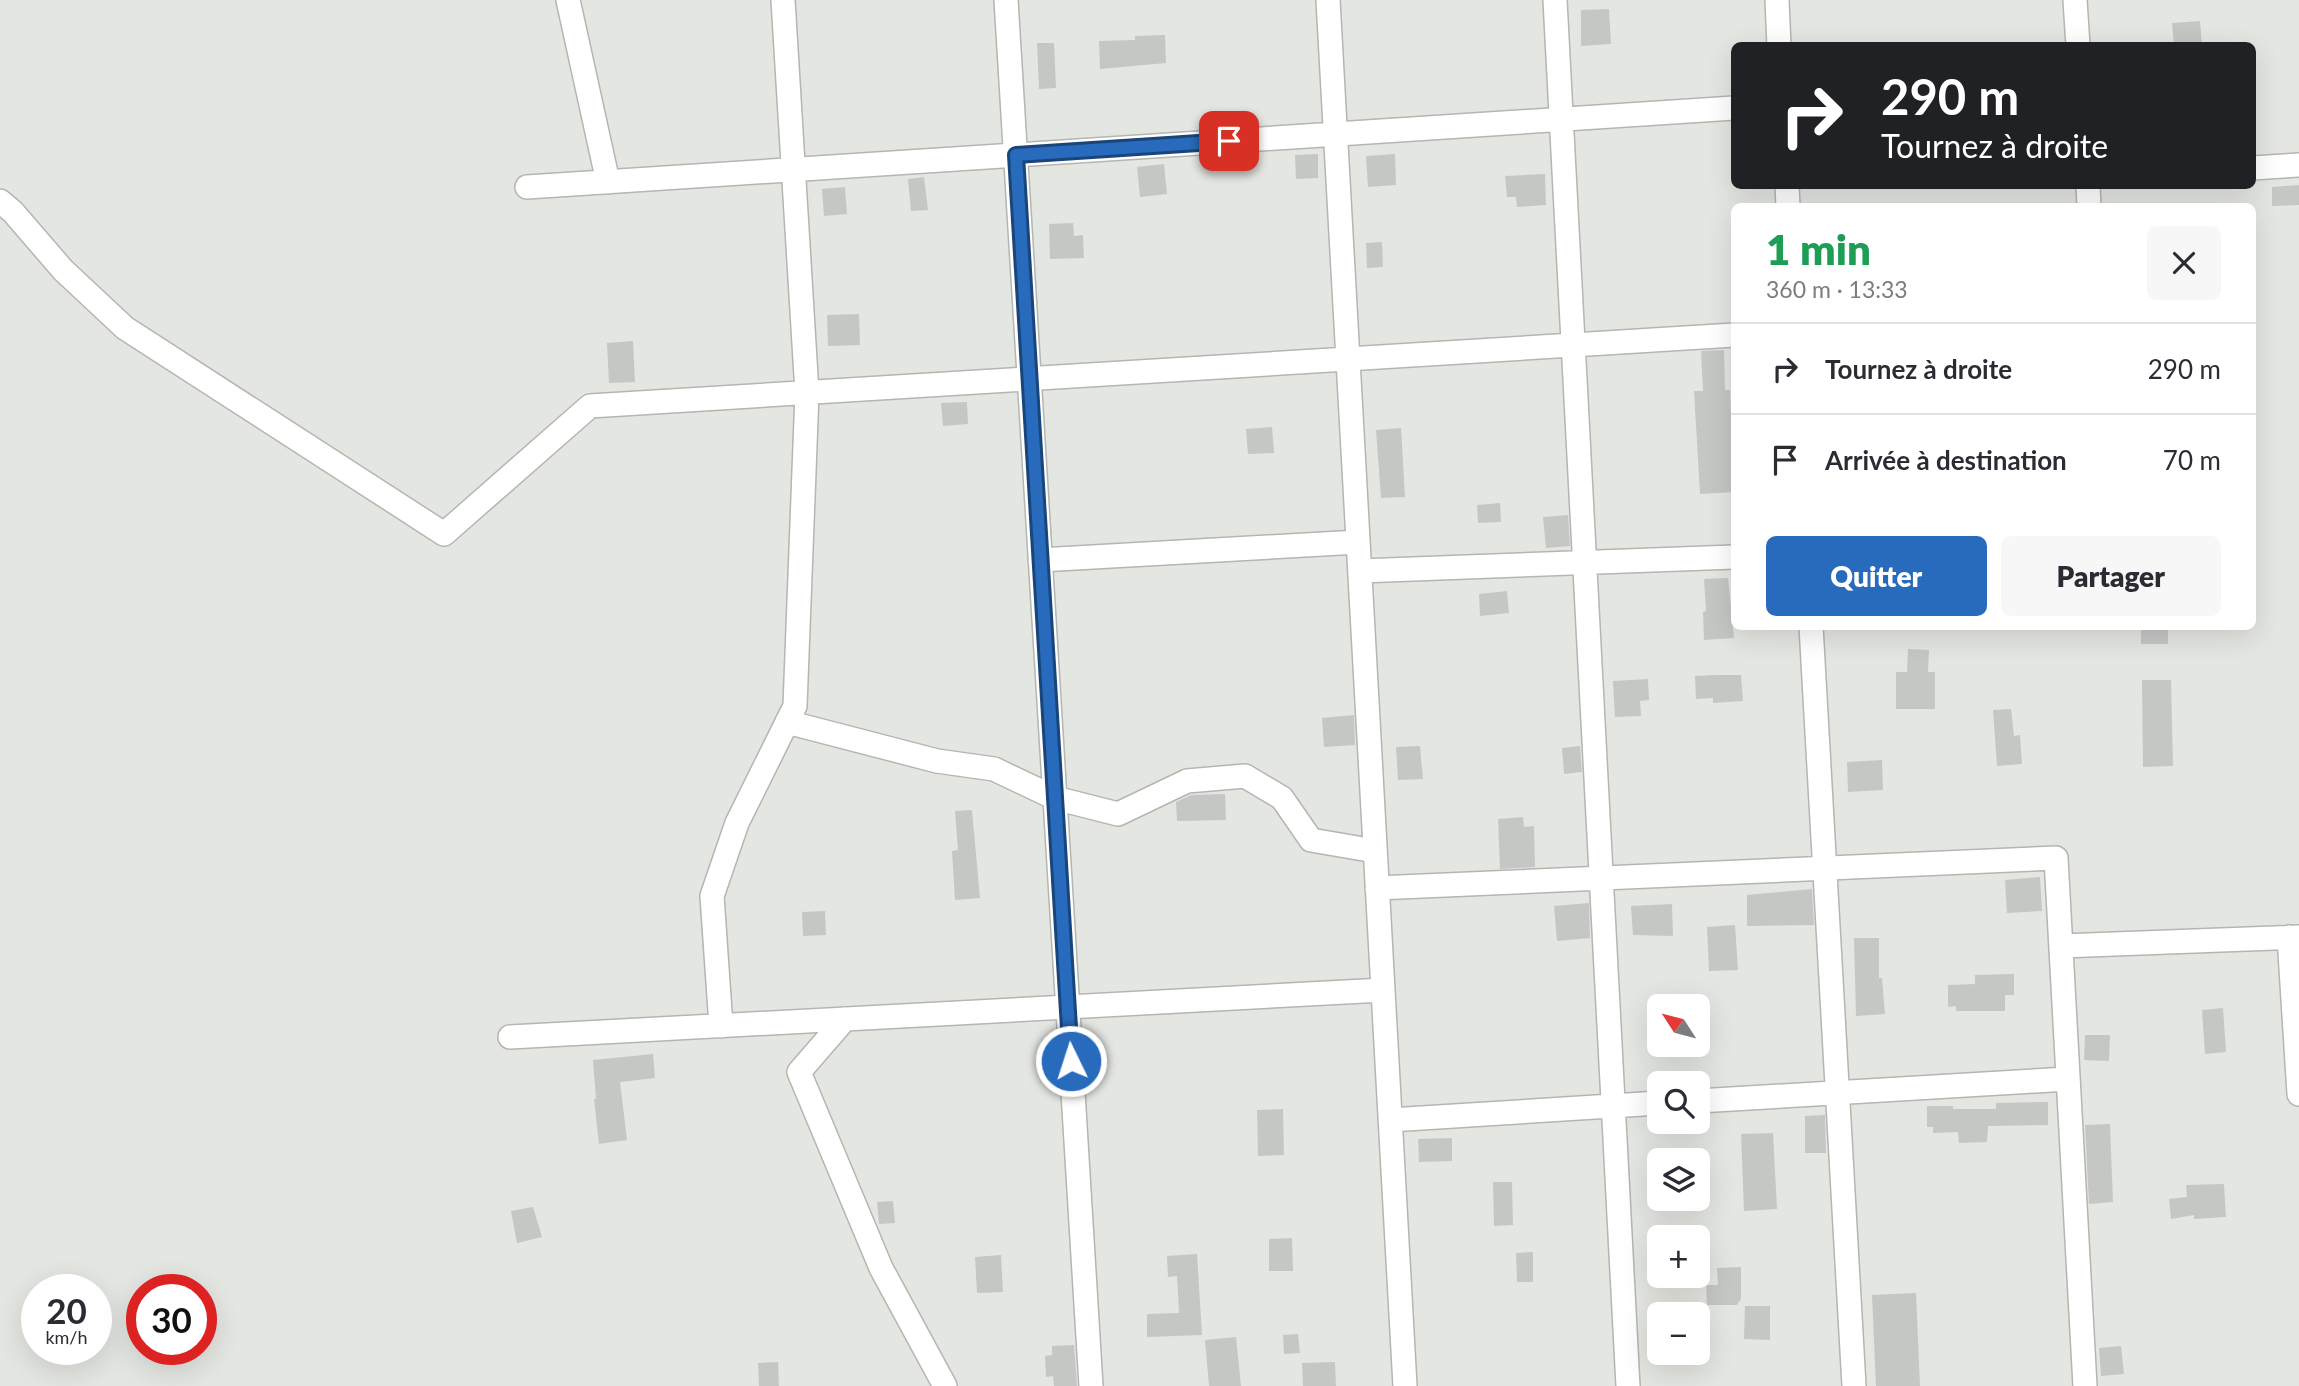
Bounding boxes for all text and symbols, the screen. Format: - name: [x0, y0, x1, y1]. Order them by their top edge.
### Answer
- text: 290 m: [1881, 67, 2019, 125]
- icon: right: [1766, 70, 1857, 161]
- pin: [1199, 111, 1259, 171]
- icon: arrive: [1210, 122, 1248, 160]
- text: Tournez à droite: [1881, 126, 2108, 165]
- text: 1 min: [1766, 224, 1871, 274]
- button: close: [2147, 226, 2221, 300]
- text: 360 m · 13:33: [1766, 275, 1908, 303]
- icon: right: [1766, 350, 1804, 388]
- text: Tournez à droite: [1825, 353, 2012, 385]
- text: 290 m: [2148, 353, 2221, 385]
- icon: arrive: [1766, 441, 1804, 479]
- text: Arrivée à destination: [1825, 444, 2067, 476]
- text: 70 m: [2163, 444, 2221, 476]
- button: Quitter: [1766, 536, 1987, 616]
- button: Partager: [2001, 536, 2221, 616]
- north arrow: [1647, 994, 1710, 1057]
- map controls: [1647, 994, 1710, 1365]
- position arrow: [1034, 1024, 1108, 1098]
- button: search: [1647, 1071, 1710, 1134]
- button: layers: [1647, 1148, 1710, 1211]
- button: +: [1647, 1225, 1710, 1288]
- speed limit sign: 30: [126, 1274, 217, 1365]
- text: 20: [46, 1289, 87, 1331]
- button: −: [1647, 1302, 1710, 1365]
- text: km/h: [45, 1326, 88, 1348]

